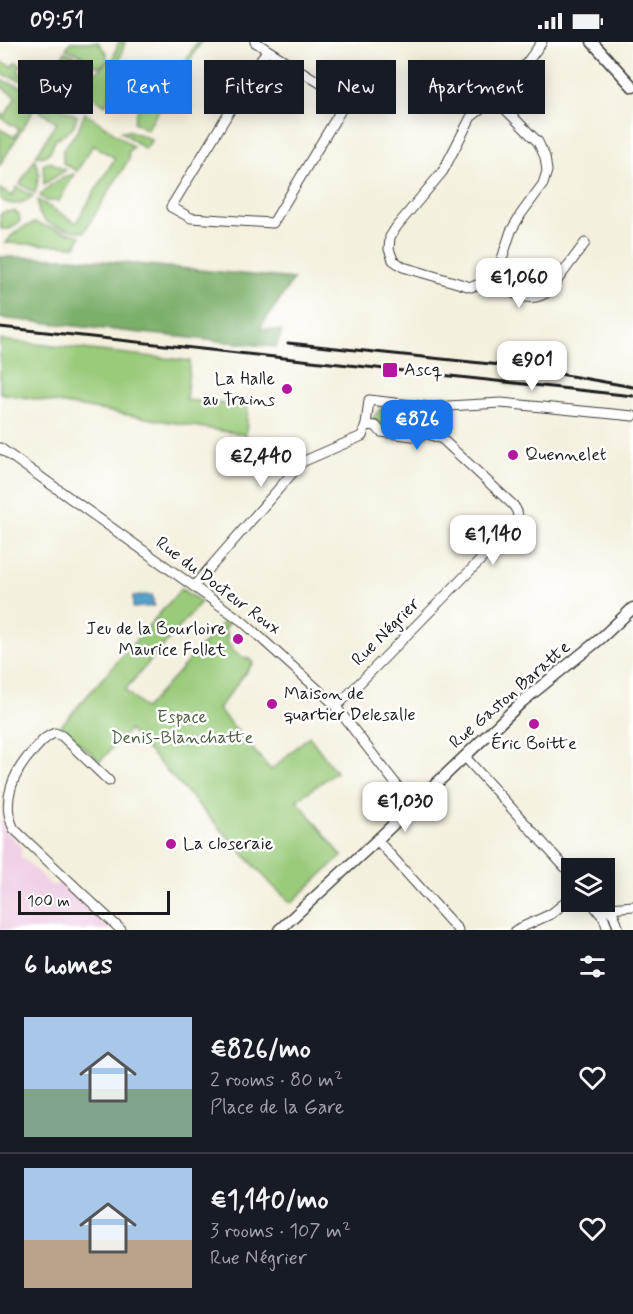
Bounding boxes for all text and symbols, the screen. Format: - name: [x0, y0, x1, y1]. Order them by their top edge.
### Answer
- text: 09:51: [30, 7, 84, 35]
- chip: Buy: [18, 60, 93, 114]
- chip: Rent: [105, 60, 192, 114]
- chip: Filters: [204, 60, 304, 114]
- chip: New: [316, 60, 396, 114]
- chip: Apartment: [408, 60, 545, 114]
- pin: €1,060: [470, 258, 568, 309]
- text: €1,060: [490, 264, 548, 291]
- pin: €901: [496, 341, 568, 392]
- text: €901: [511, 347, 553, 374]
- place label: Ascq: [404, 358, 443, 382]
- marker: Ascq: [381, 361, 399, 379]
- place label: La Halle au Trains: [203, 367, 275, 412]
- marker: La Halle au Trains: [280, 382, 294, 396]
- pin: €826: [381, 400, 453, 451]
- text: €826: [395, 406, 439, 433]
- pin: €2,440: [212, 437, 310, 488]
- text: €2,440: [230, 443, 292, 470]
- place label: Quennelet: [525, 443, 607, 467]
- marker: Quennelet: [506, 448, 520, 462]
- pin: €1,140: [444, 515, 542, 566]
- text: €1,140: [464, 521, 522, 548]
- street label: Rue du Docteur Roux: [151, 531, 285, 641]
- street label: Rue Négrier: [347, 592, 426, 671]
- place label: Jeu de la Bourloire Maurice Follet: [86, 617, 226, 662]
- marker: Jeu de la Bourloire Maurice Follet: [231, 632, 245, 646]
- street label: Rue Gaston Baratte: [444, 636, 576, 754]
- place label: Maison de quartier Delesalle: [284, 682, 416, 727]
- marker: Maison de quartier Delesalle: [265, 697, 279, 711]
- park label: Espace Denis-Blanchatte: [111, 705, 253, 750]
- marker: Éric Boitte: [527, 717, 541, 731]
- place label: Éric Boitte: [491, 732, 577, 756]
- pin: €1,030: [356, 782, 454, 833]
- text: €1,030: [376, 788, 434, 815]
- place label: La closeraie: [183, 832, 273, 856]
- marker: La closeraie: [164, 837, 178, 851]
- map controls: [561, 858, 615, 912]
- button: layers: [561, 858, 615, 912]
- scale bar: [18, 888, 170, 916]
- text: 100 m: [27, 891, 70, 912]
- text: 6 homes: [24, 949, 112, 983]
- icon: filters: [576, 950, 609, 983]
- text: €826/mo: [210, 1033, 311, 1067]
- icon: home: [72, 1041, 144, 1113]
- icon: heart: [576, 1061, 609, 1094]
- text: 2 rooms · 80 m²: [210, 1067, 343, 1094]
- text: Place de la Gare: [210, 1094, 344, 1121]
- text: €1,140/mo: [210, 1184, 328, 1218]
- icon: home: [72, 1192, 144, 1264]
- icon: heart: [576, 1212, 609, 1245]
- text: 3 rooms · 107 m²: [210, 1218, 351, 1245]
- text: Rue Négrier: [210, 1245, 307, 1272]

